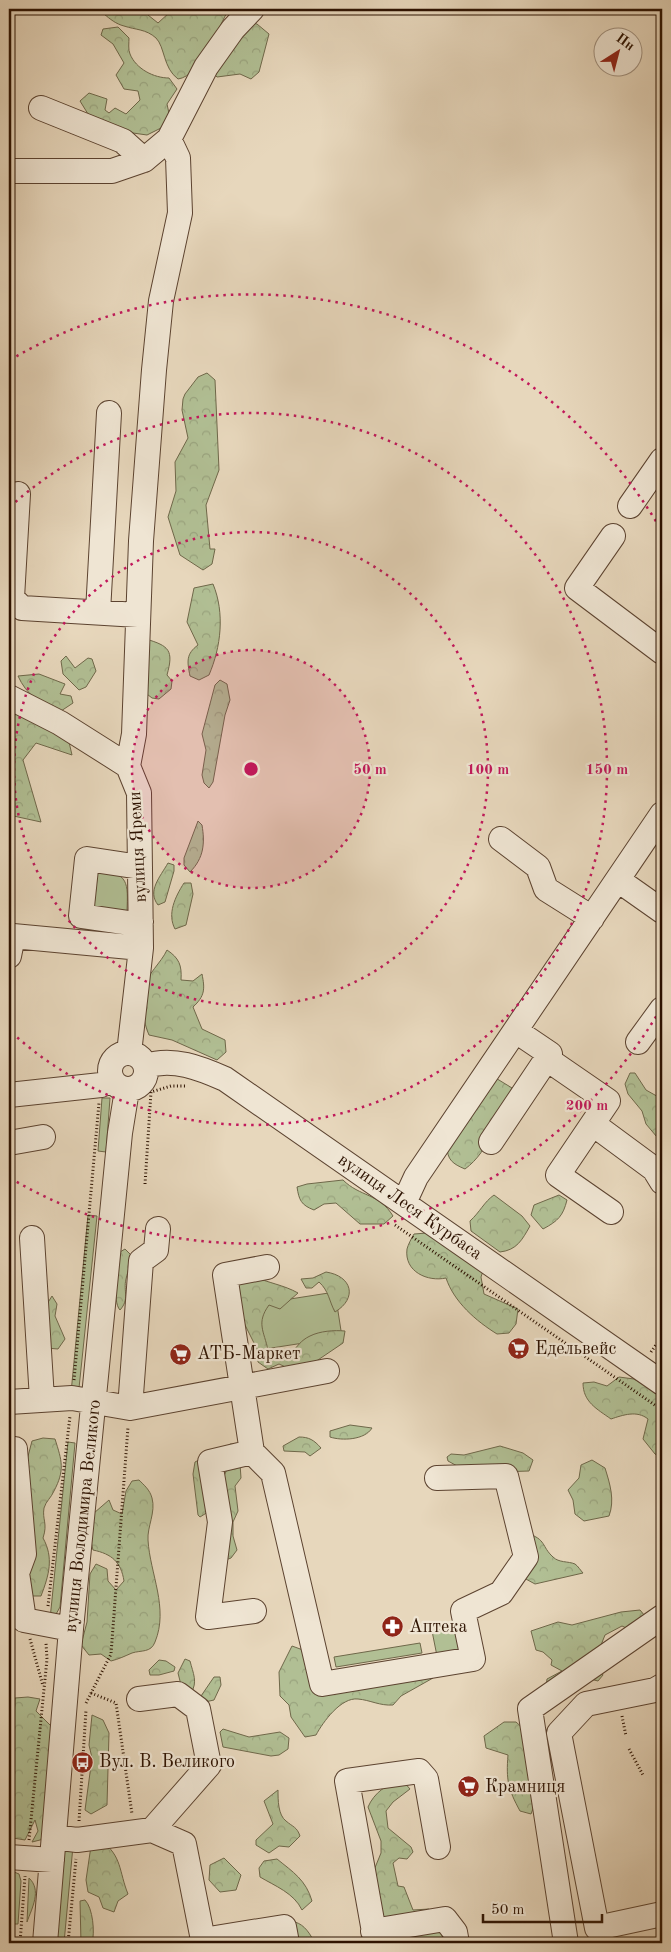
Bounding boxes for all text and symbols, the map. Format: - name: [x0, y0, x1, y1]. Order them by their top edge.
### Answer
- north arrow: [594, 28, 644, 78]
- text: Пн: [613, 31, 637, 54]
- centre of rings: [242, 760, 260, 778]
- text: 50 m: [353, 763, 387, 778]
- text: 100 m: [467, 763, 509, 778]
- text: 150 m: [586, 763, 628, 778]
- street label: вулиця Яреми: [126, 791, 150, 903]
- text: 200 m: [566, 1099, 608, 1114]
- street label: вулиця Леся Курбаса: [335, 1151, 485, 1264]
- supermarket icon: Едельвейс: [507, 1337, 531, 1361]
- place label: Едельвейс: [535, 1340, 617, 1358]
- supermarket icon: АТБ-Маркет: [169, 1342, 193, 1366]
- place label: АТБ-Маркет: [197, 1345, 301, 1363]
- street label: вулиця Володимира Великого: [62, 1399, 104, 1633]
- pharmacy icon: Аптека: [381, 1615, 405, 1639]
- place label: Аптека: [409, 1618, 467, 1636]
- bus stop icon: Вул. В. Великого: [71, 1750, 95, 1774]
- place label: Вул. В. Великого: [99, 1753, 235, 1771]
- supermarket icon: Крамниця: [457, 1775, 481, 1799]
- place label: Крамниця: [485, 1778, 565, 1796]
- scale bar: [483, 1892, 602, 1924]
- text: 50 m: [491, 1903, 525, 1918]

